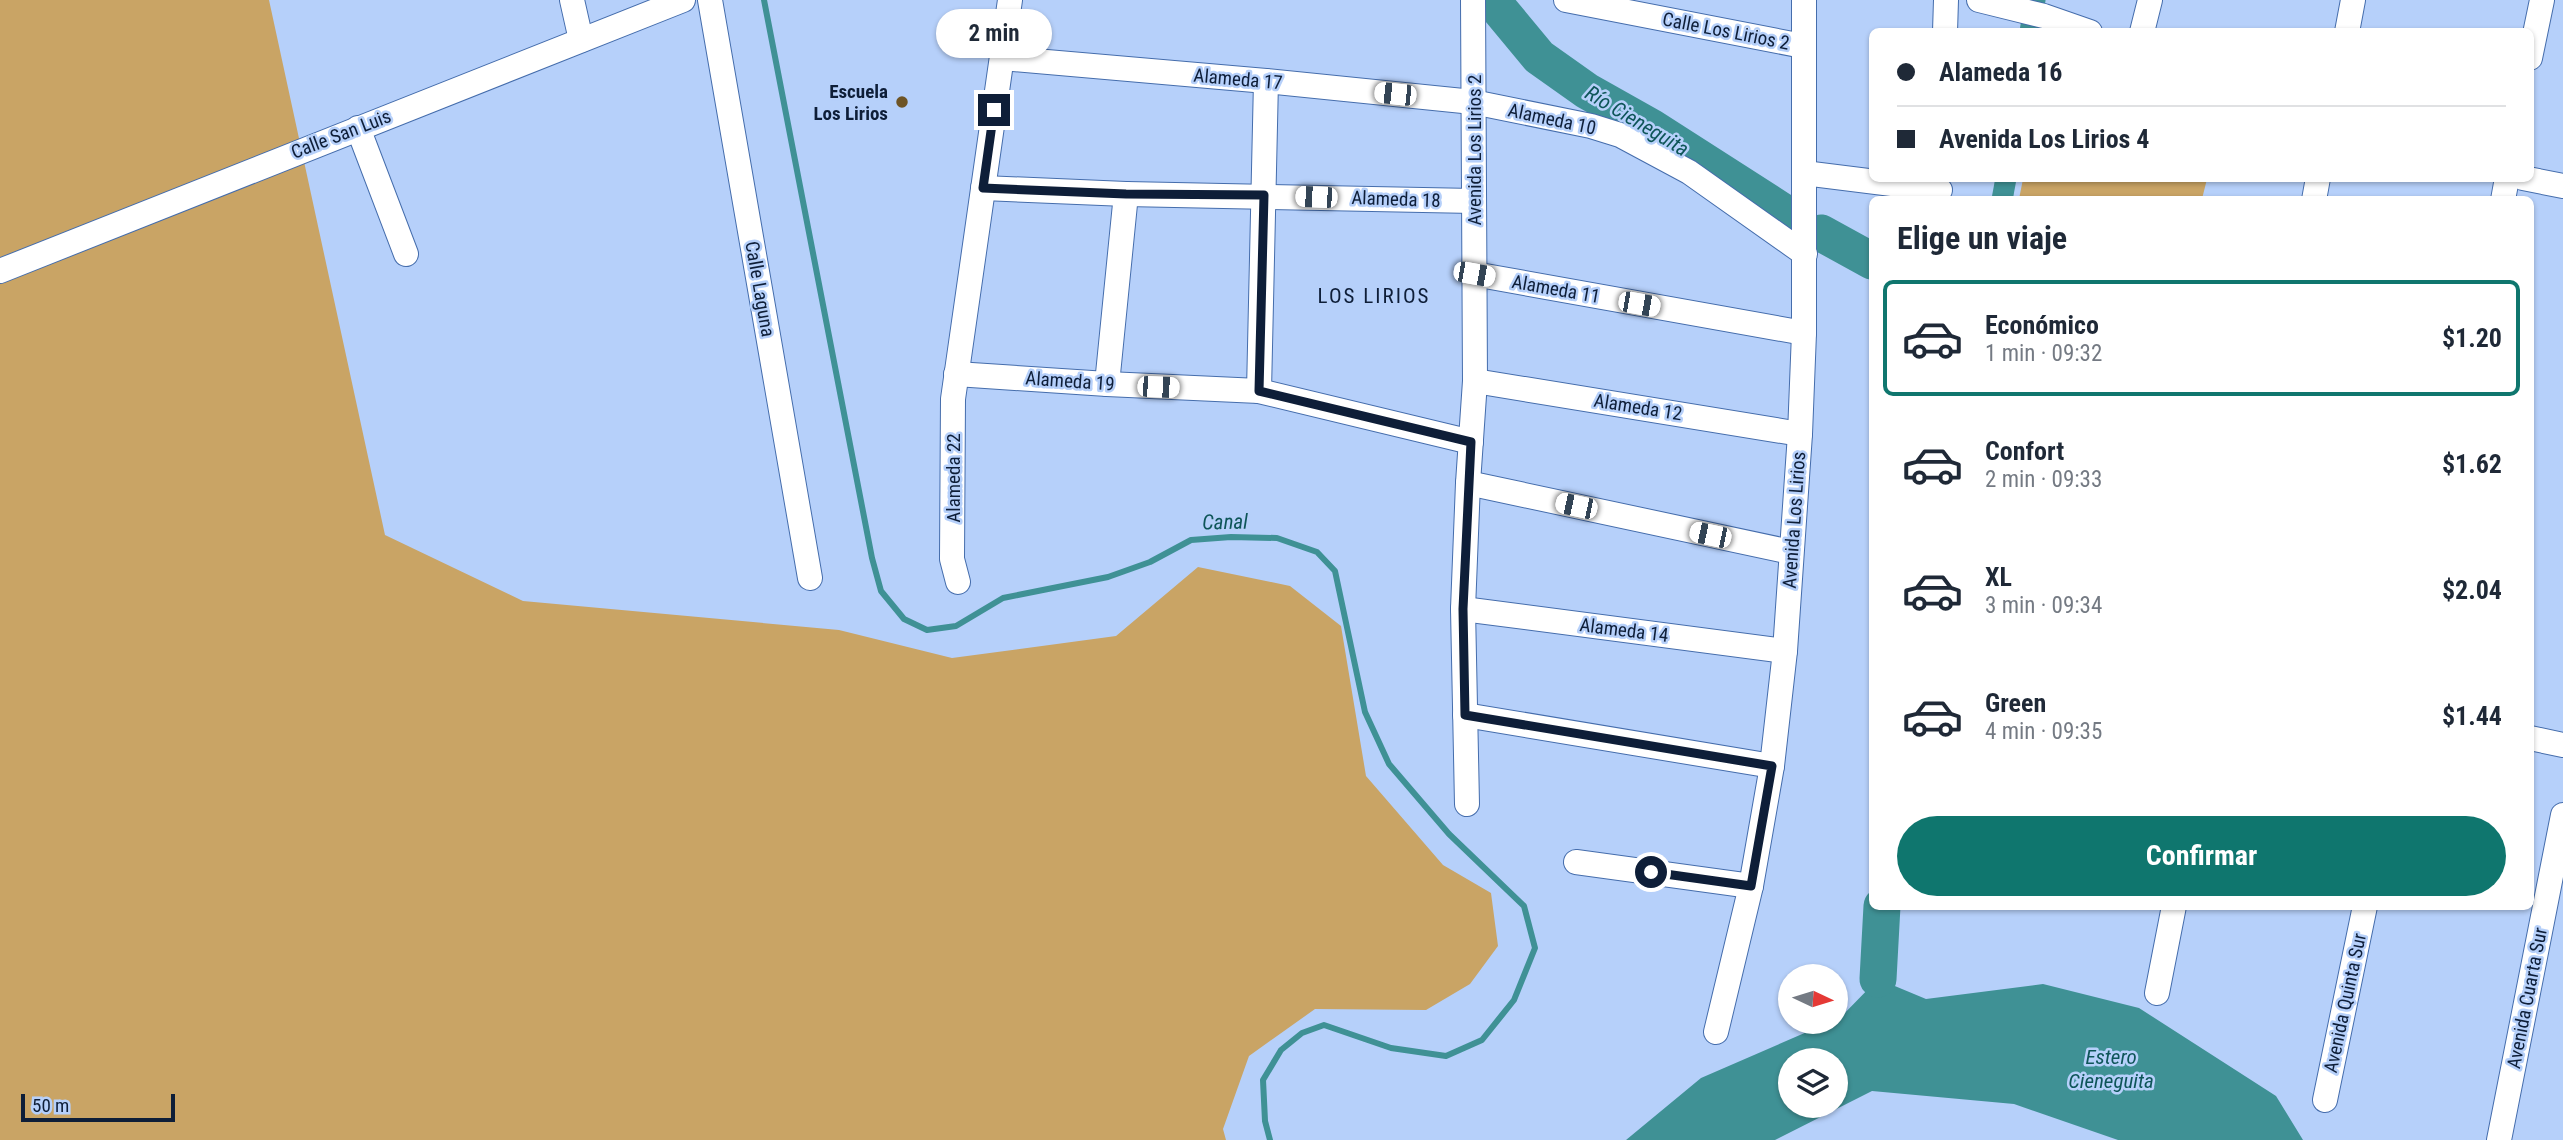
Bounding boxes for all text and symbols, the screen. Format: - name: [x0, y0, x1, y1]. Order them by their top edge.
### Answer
- street label: Calle Los Lirios 2: [1661, 7, 1791, 55]
- callout: 2 min: [936, 8, 1052, 57]
- text: 2 min: [968, 20, 1020, 47]
- text: Alameda 16: [1939, 57, 2062, 87]
- street label: Alameda 17: [1193, 64, 1283, 94]
- street label: Avenida Los Lirios 2: [1463, 75, 1486, 225]
- place label: Escuela Los Lirios: [813, 80, 888, 125]
- car: [1374, 81, 1417, 107]
- water label: Río Cieneguita: [1581, 81, 1693, 161]
- marker: Escuela Los Lirios: [894, 94, 910, 110]
- route end: [978, 94, 1010, 126]
- street label: Alameda 10: [1506, 98, 1598, 140]
- street label: Calle San Luis: [288, 104, 394, 164]
- text: Avenida Los Lirios 4: [1939, 124, 2150, 154]
- car: [1295, 186, 1338, 208]
- street label: Alameda 18: [1351, 186, 1441, 212]
- text: Elige un viaje: [1897, 219, 2067, 257]
- street label: Calle Laguna: [740, 239, 780, 339]
- car: [1452, 260, 1497, 288]
- street label: Alameda 11: [1510, 270, 1602, 308]
- district label: LOS LIRIOS: [1318, 284, 1430, 308]
- car: [1617, 290, 1662, 318]
- icon: car: [1901, 307, 1964, 370]
- text: Económico: [1985, 310, 2099, 340]
- text: $1.20: [2442, 323, 2502, 353]
- text: 1 min · 09:32: [1985, 340, 2102, 367]
- street label: Alameda 19: [1025, 366, 1115, 396]
- car: [1137, 376, 1180, 398]
- street label: Alameda 12: [1592, 389, 1684, 425]
- street label: Alameda 22: [942, 433, 965, 523]
- icon: car: [1901, 433, 1964, 496]
- text: Confort: [1985, 436, 2064, 466]
- text: $1.62: [2442, 449, 2502, 479]
- street label: Avenida Los Lirios: [1778, 451, 1810, 589]
- text: 2 min · 09:33: [1985, 466, 2102, 493]
- car: [1554, 491, 1599, 521]
- water label: Canal: [1202, 510, 1248, 534]
- car: [1688, 520, 1733, 550]
- icon: car: [1901, 559, 1964, 622]
- text: XL: [1985, 562, 2012, 592]
- text: $2.04: [2442, 575, 2502, 605]
- text: 3 min · 09:34: [1985, 592, 2102, 619]
- street label: Alameda 14: [1578, 613, 1670, 647]
- icon: car: [1901, 685, 1964, 748]
- text: Green: [1985, 688, 2046, 718]
- text: $1.44: [2442, 701, 2502, 731]
- text: 4 min · 09:35: [1985, 718, 2102, 745]
- button: Confirmar: [1897, 816, 2506, 896]
- route start: [1635, 856, 1667, 888]
- street label: Avenida Cuarta Sur: [2502, 925, 2552, 1070]
- street label: Avenida Quinta Sur: [2319, 931, 2371, 1075]
- north arrow: [1778, 964, 1848, 1034]
- map controls: [1778, 964, 1848, 1118]
- water label: Estero Cieneguita: [2068, 1045, 2154, 1093]
- button: layers: [1778, 1048, 1848, 1118]
- scale bar: [21, 1091, 175, 1123]
- text: 50 m: [32, 1094, 69, 1117]

